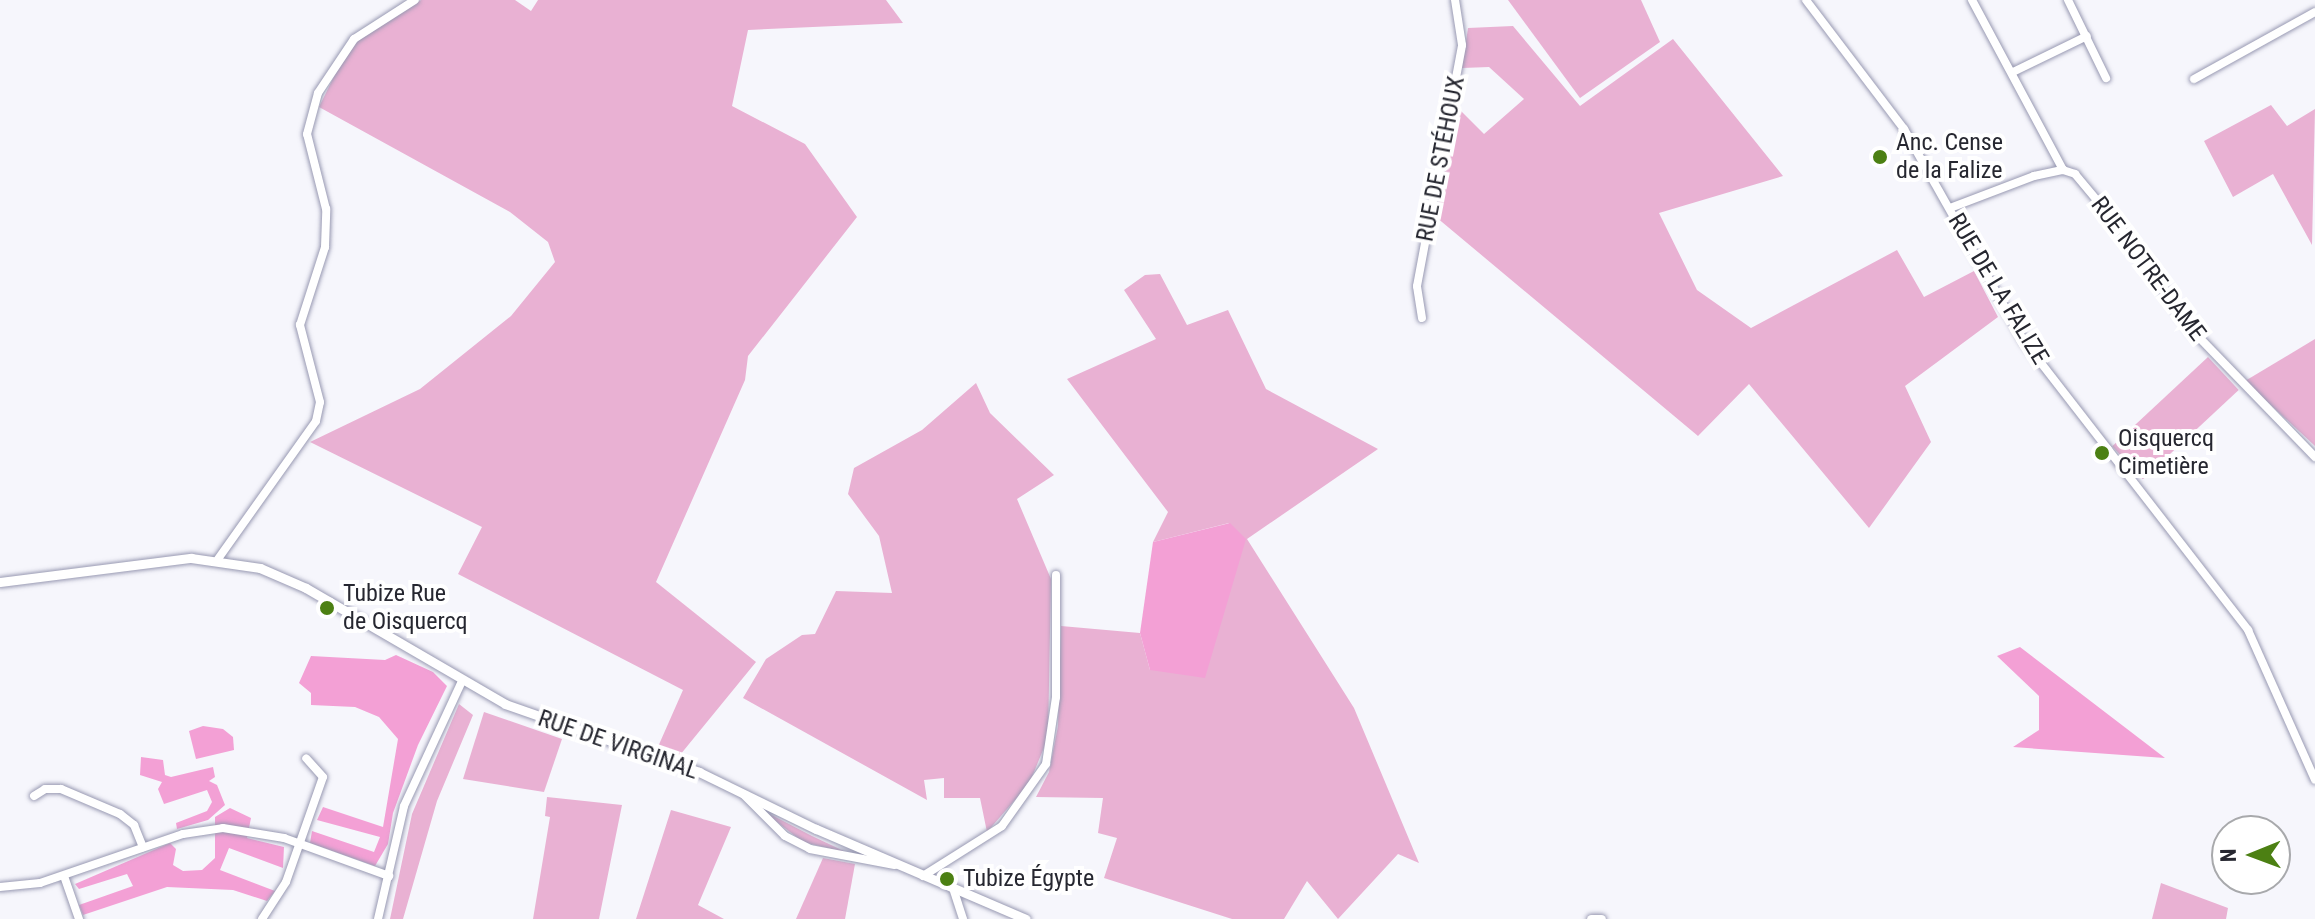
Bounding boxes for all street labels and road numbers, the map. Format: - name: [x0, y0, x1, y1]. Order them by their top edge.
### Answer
- street label: RUE DE STÉHOUX: [1411, 74, 1471, 244]
- street label: RUE NOTRE-DAME: [2084, 191, 2212, 347]
- street label: RUE DE LA FALIZE: [1942, 208, 2054, 370]
- street label: RUE DE VIRGINAL: [534, 704, 702, 786]

